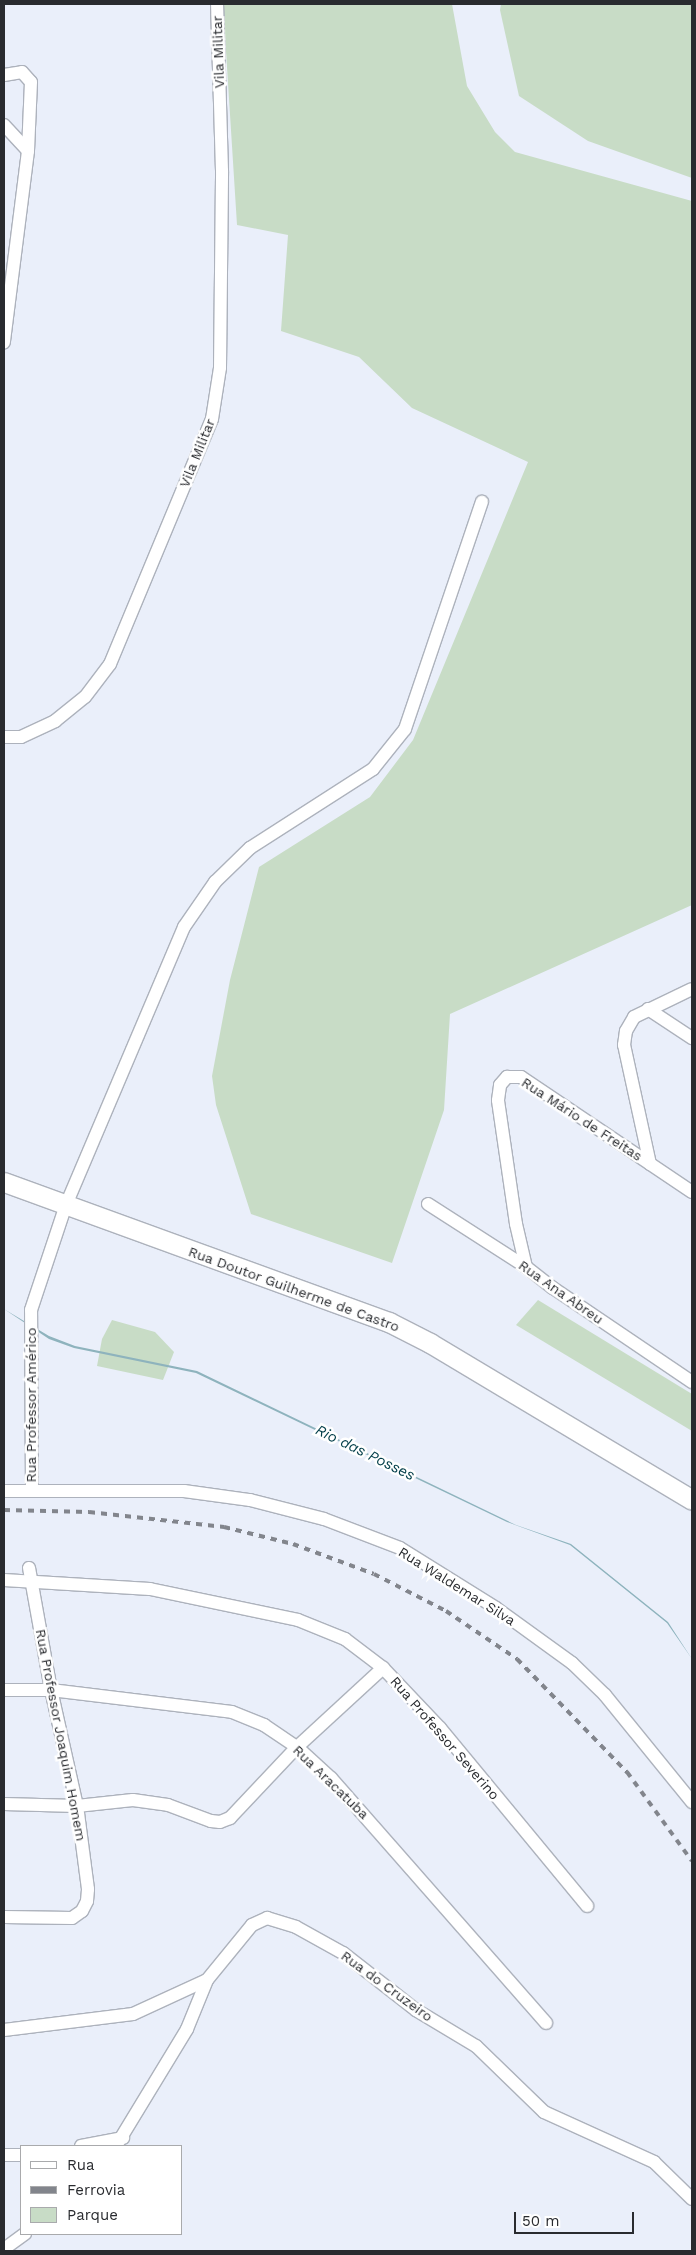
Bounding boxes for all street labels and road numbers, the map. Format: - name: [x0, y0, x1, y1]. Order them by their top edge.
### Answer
- street label: Vila Militar: [208, 15, 228, 89]
- street label: Vila Militar: [176, 416, 218, 490]
- street label: Rua Mário de Freitas: [518, 1074, 646, 1164]
- street label: Rua Doutor Guilherme de Castro: [186, 1243, 402, 1335]
- street label: Rua Ana Abreu: [515, 1256, 607, 1328]
- street label: Rua Professor Américo: [23, 1327, 39, 1483]
- street label: Rua Waldemar Silva: [395, 1543, 519, 1629]
- street label: Rua Professor Joaquim Homem: [32, 1627, 90, 1843]
- street label: Rua Professor Severino: [387, 1673, 503, 1803]
- street label: Rua Aracatuba: [289, 1741, 373, 1823]
- street label: Rua do Cruzeiro: [338, 1947, 436, 2025]

